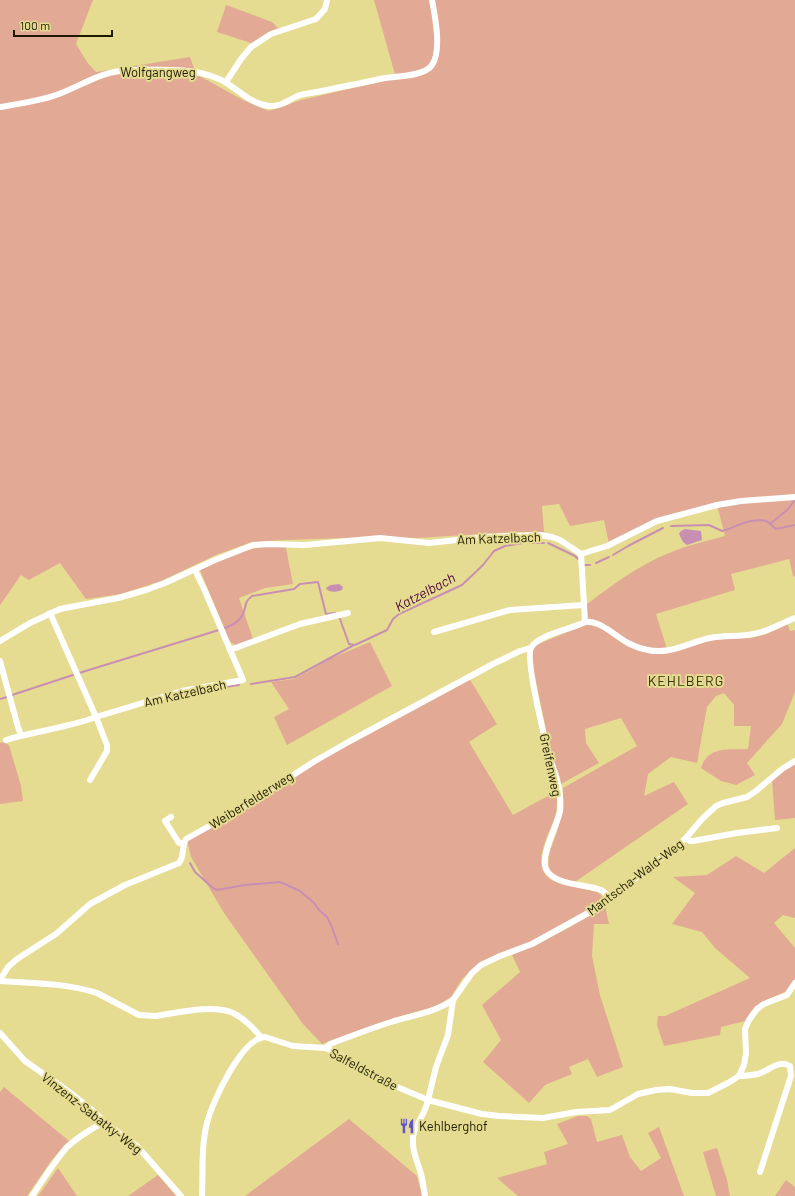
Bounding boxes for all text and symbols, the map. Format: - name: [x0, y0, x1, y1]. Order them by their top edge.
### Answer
- scale bar: [14, 12, 112, 38]
- text: 100 m: [20, 18, 50, 32]
- street label: Wolfgangweg: [120, 64, 196, 80]
- street label: Am Katzelbach: [457, 529, 541, 547]
- water label: Katzelbach: [392, 569, 458, 615]
- district label: KEHLBERG: [648, 672, 724, 689]
- street label: Am Katzelbach: [142, 676, 228, 710]
- street label: Greifenweg: [537, 732, 565, 798]
- street label: Weiberfelderweg: [206, 768, 296, 832]
- street label: Mantscha-Wald-Weg: [584, 835, 686, 919]
- street label: Salfeldstraße: [327, 1044, 401, 1094]
- street label: Vinzenz-Sabatky-Weg: [38, 1069, 146, 1157]
- restaurant icon: Kehlberghof: [398, 1117, 416, 1135]
- place label: Kehlberghof: [419, 1118, 488, 1134]

